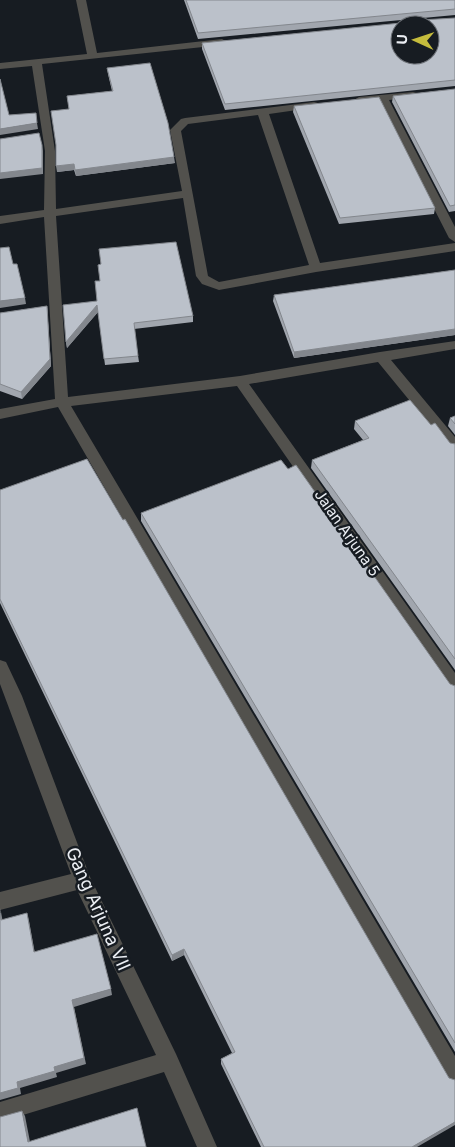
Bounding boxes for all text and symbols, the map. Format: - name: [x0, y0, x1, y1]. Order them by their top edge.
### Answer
- north arrow: [390, 15, 440, 65]
- text: U: [393, 34, 410, 45]
- street label: Jalan Arjuna 5: [311, 486, 384, 580]
- street label: Gang Arjuna VII: [62, 844, 135, 974]

